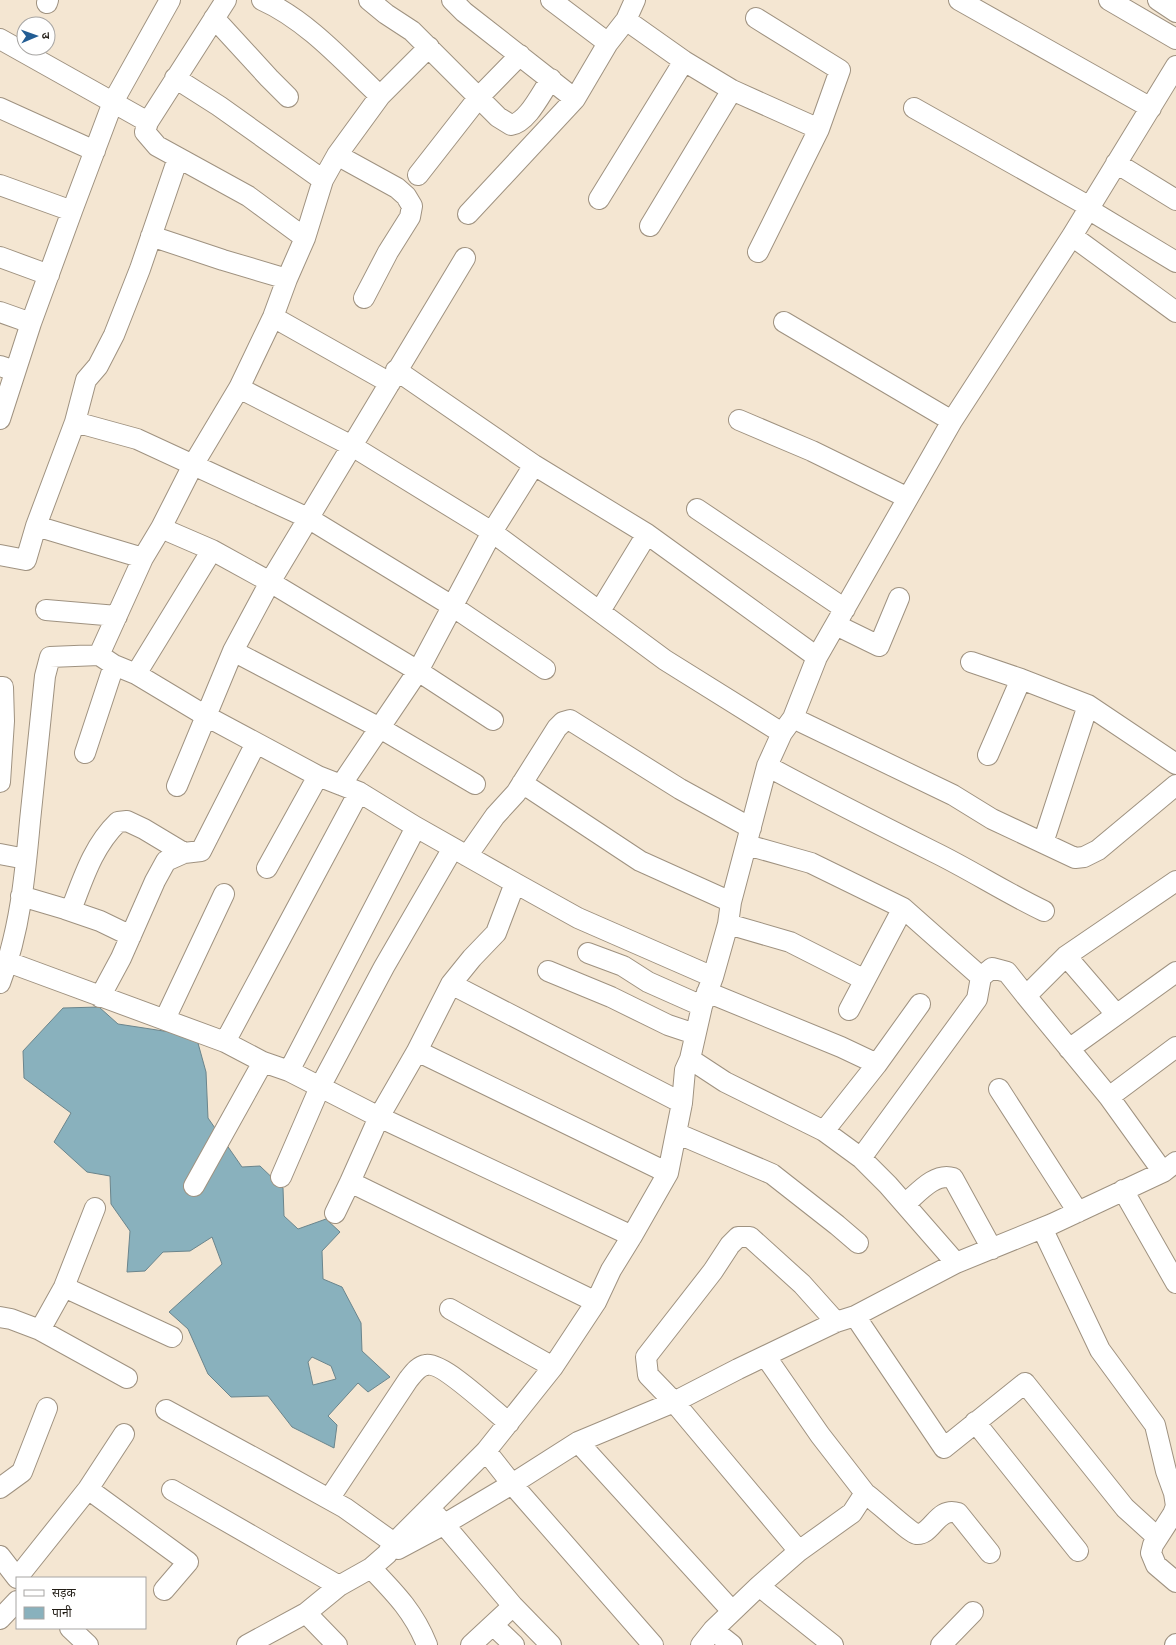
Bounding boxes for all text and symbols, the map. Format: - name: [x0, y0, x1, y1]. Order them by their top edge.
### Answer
- north arrow: [16, 16, 56, 56]
- text: उ: [39, 32, 52, 40]
- legend: [16, 1577, 146, 1629]
- text: सड़क: [52, 1586, 77, 1600]
- text: पानी: [52, 1605, 73, 1620]

